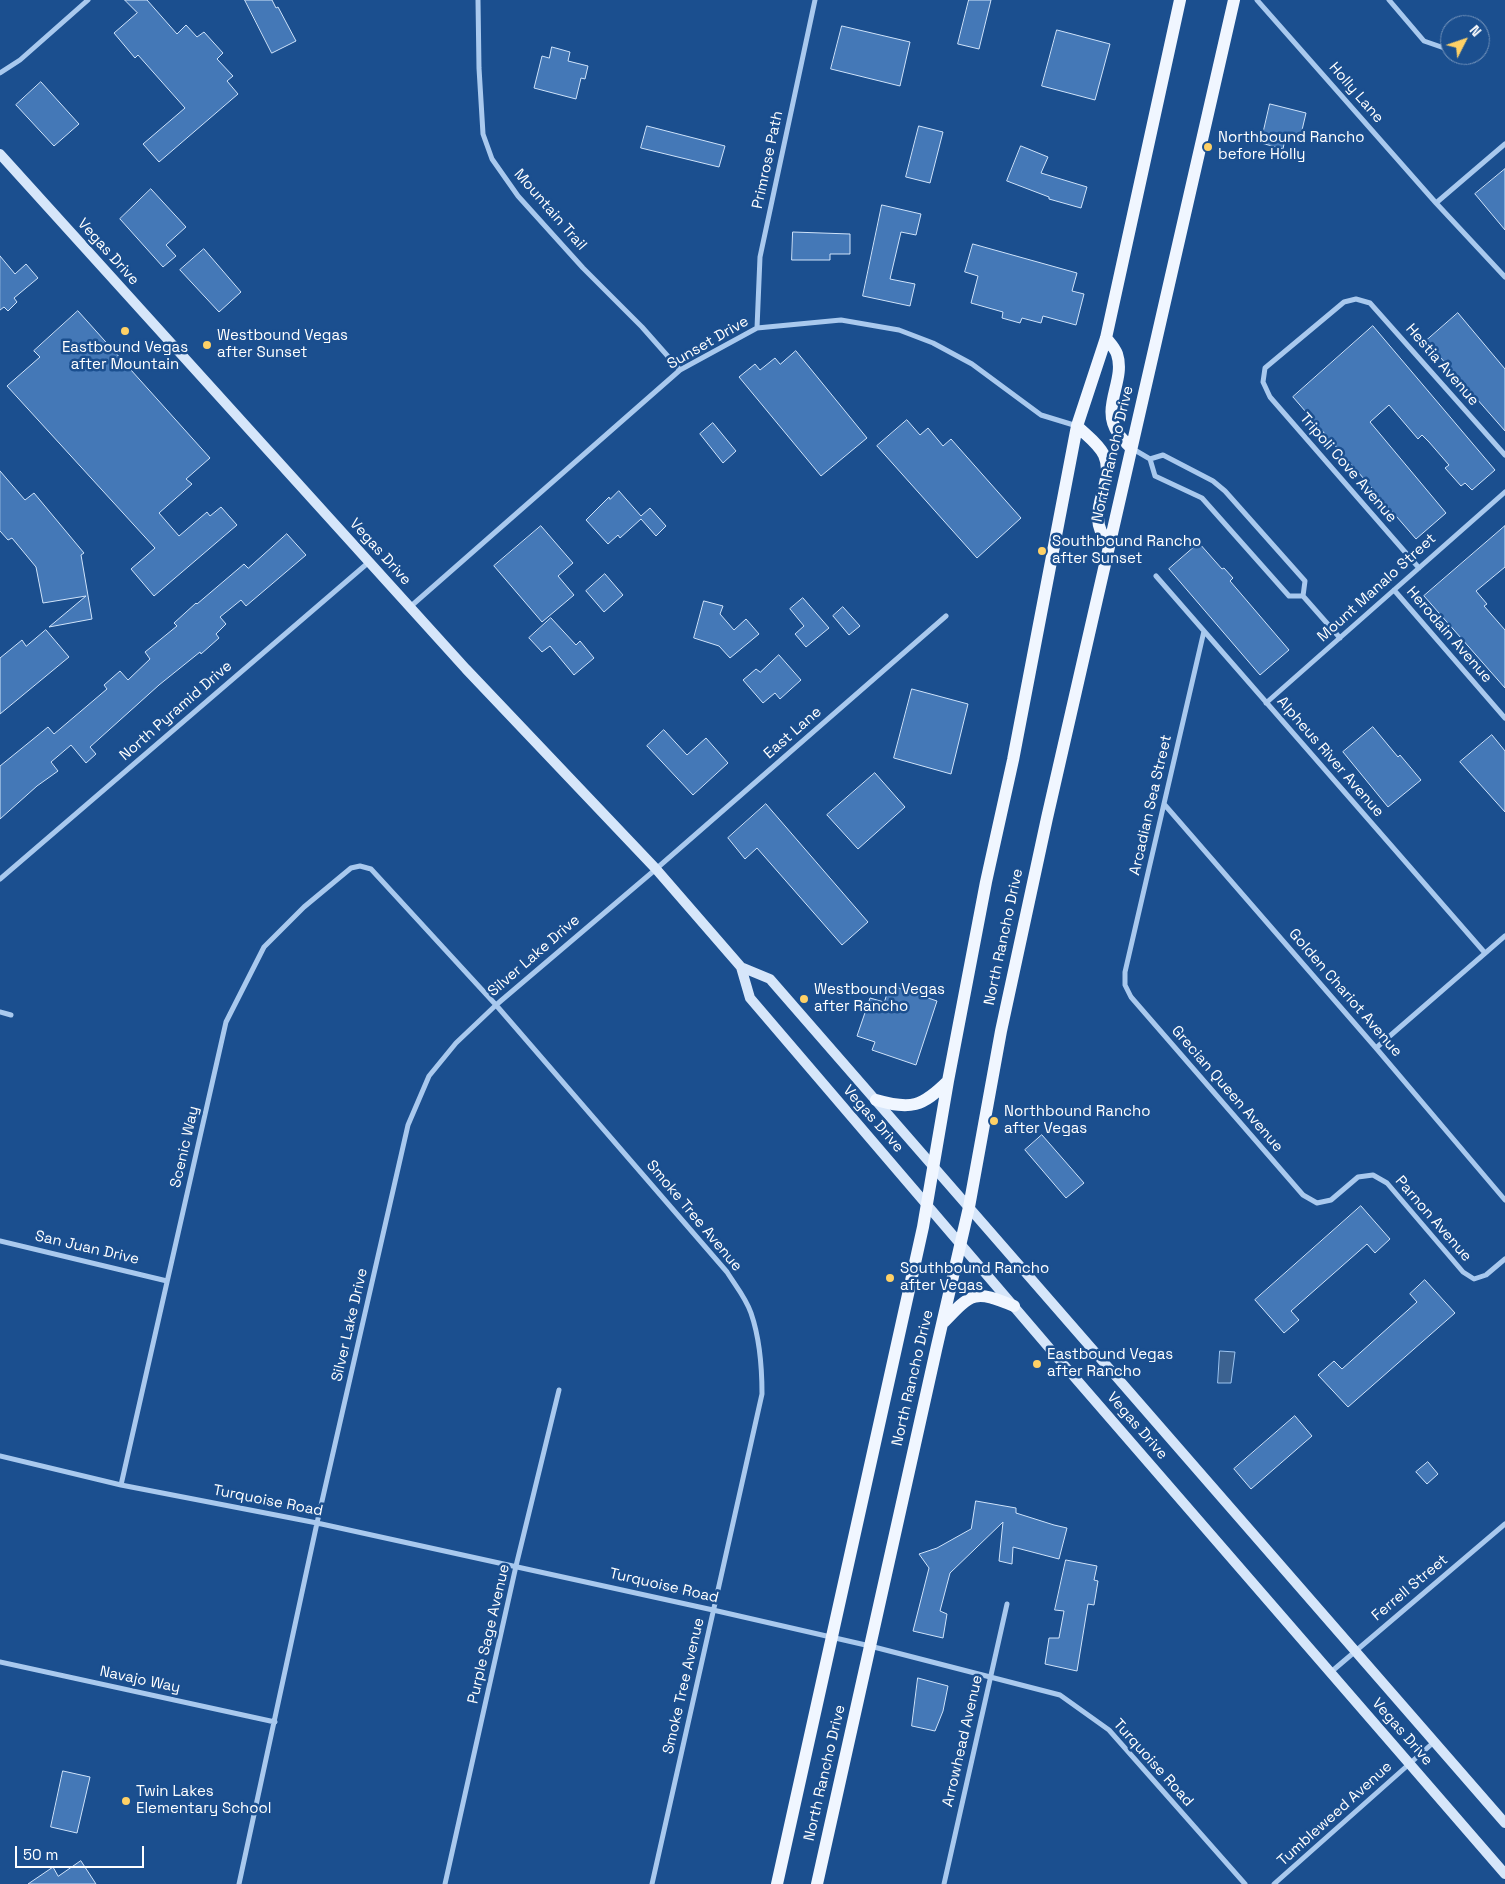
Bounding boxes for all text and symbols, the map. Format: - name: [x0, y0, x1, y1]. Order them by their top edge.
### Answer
- north arrow: [1440, 15, 1490, 65]
- text: N: [1466, 21, 1485, 40]
- street label: Holly Lane: [1325, 59, 1387, 127]
- street label: Primrose Path: [749, 109, 787, 211]
- place label: Northbound Rancho before Holly: [1218, 129, 1365, 164]
- marker: Northbound Rancho before Holly: [1202, 141, 1214, 153]
- street label: Mountain Trail: [510, 166, 590, 254]
- street label: Vegas Drive: [73, 215, 143, 289]
- street label: Sunset Drive: [664, 313, 752, 373]
- street label: Hestia Avenue: [1402, 320, 1482, 410]
- marker: Eastbound Vegas after Mountain: [119, 325, 131, 337]
- place label: Westbound Vegas after Sunset: [217, 327, 348, 362]
- place label: Eastbound Vegas after Mountain: [62, 339, 188, 374]
- marker: Westbound Vegas after Sunset: [201, 339, 213, 351]
- street label: North Rancho Drive: [1089, 384, 1137, 524]
- street label: Tripoli Cove Avenue: [1296, 410, 1400, 526]
- street label: Vegas Drive: [345, 515, 415, 589]
- street label: Mount Manalo Street: [1314, 530, 1440, 646]
- place label: Southbound Rancho after Sunset: [1052, 533, 1201, 568]
- marker: Southbound Rancho after Sunset: [1036, 545, 1048, 557]
- street label: Herodain Avenue: [1402, 583, 1496, 687]
- street label: North Pyramid Drive: [116, 657, 236, 765]
- street label: Alpheus River Avenue: [1273, 693, 1387, 821]
- street label: East Lane: [761, 703, 825, 763]
- street label: Arcadian Sea Street: [1126, 733, 1176, 877]
- street label: North Rancho Drive: [981, 867, 1027, 1007]
- street label: Silver Lake Drive: [484, 911, 584, 1001]
- street label: Golden Chariot Avenue: [1284, 925, 1406, 1061]
- place label: Westbound Vegas after Rancho: [814, 981, 945, 1016]
- marker: Westbound Vegas after Rancho: [798, 993, 810, 1005]
- street label: Grecian Queen Avenue: [1167, 1022, 1287, 1156]
- street label: Vegas Drive: [839, 1082, 907, 1156]
- place label: Northbound Rancho after Vegas: [1004, 1103, 1151, 1138]
- street label: Scenic Way: [167, 1104, 203, 1190]
- marker: Northbound Rancho after Vegas: [988, 1115, 1000, 1127]
- street label: Smoke Tree Avenue: [642, 1157, 746, 1275]
- street label: Parnon Avenue: [1391, 1172, 1475, 1266]
- street label: San Juan Drive: [33, 1227, 141, 1269]
- place label: Southbound Rancho after Vegas: [900, 1260, 1049, 1295]
- street label: Silver Lake Drive: [328, 1267, 372, 1383]
- marker: Southbound Rancho after Vegas: [884, 1272, 896, 1284]
- street label: North Rancho Drive: [889, 1308, 937, 1448]
- place label: Eastbound Vegas after Rancho: [1047, 1346, 1173, 1381]
- marker: Eastbound Vegas after Rancho: [1031, 1358, 1043, 1370]
- street label: Vegas Drive: [1103, 1389, 1171, 1463]
- street label: Turquoise Road: [212, 1482, 324, 1520]
- street label: Ferrell Street: [1368, 1551, 1452, 1625]
- street label: Purple Sage Avenue: [464, 1562, 514, 1706]
- street label: Turquoise Road: [608, 1565, 720, 1607]
- street label: Smoke Tree Avenue: [660, 1616, 708, 1756]
- street label: Navajo Way: [98, 1663, 182, 1697]
- street label: Arrowhead Avenue: [939, 1673, 987, 1809]
- street label: Vegas Drive: [1368, 1695, 1436, 1769]
- street label: North Rancho Drive: [801, 1703, 849, 1843]
- street label: Turquoise Road: [1109, 1716, 1197, 1810]
- street label: Tumbleweed Avenue: [1274, 1758, 1396, 1870]
- place label: Twin Lakes Elementary School: [136, 1783, 272, 1818]
- marker: Twin Lakes Elementary School: [120, 1795, 132, 1807]
- scale bar: [18, 1836, 146, 1868]
- text: 50 m: [23, 1845, 58, 1864]

